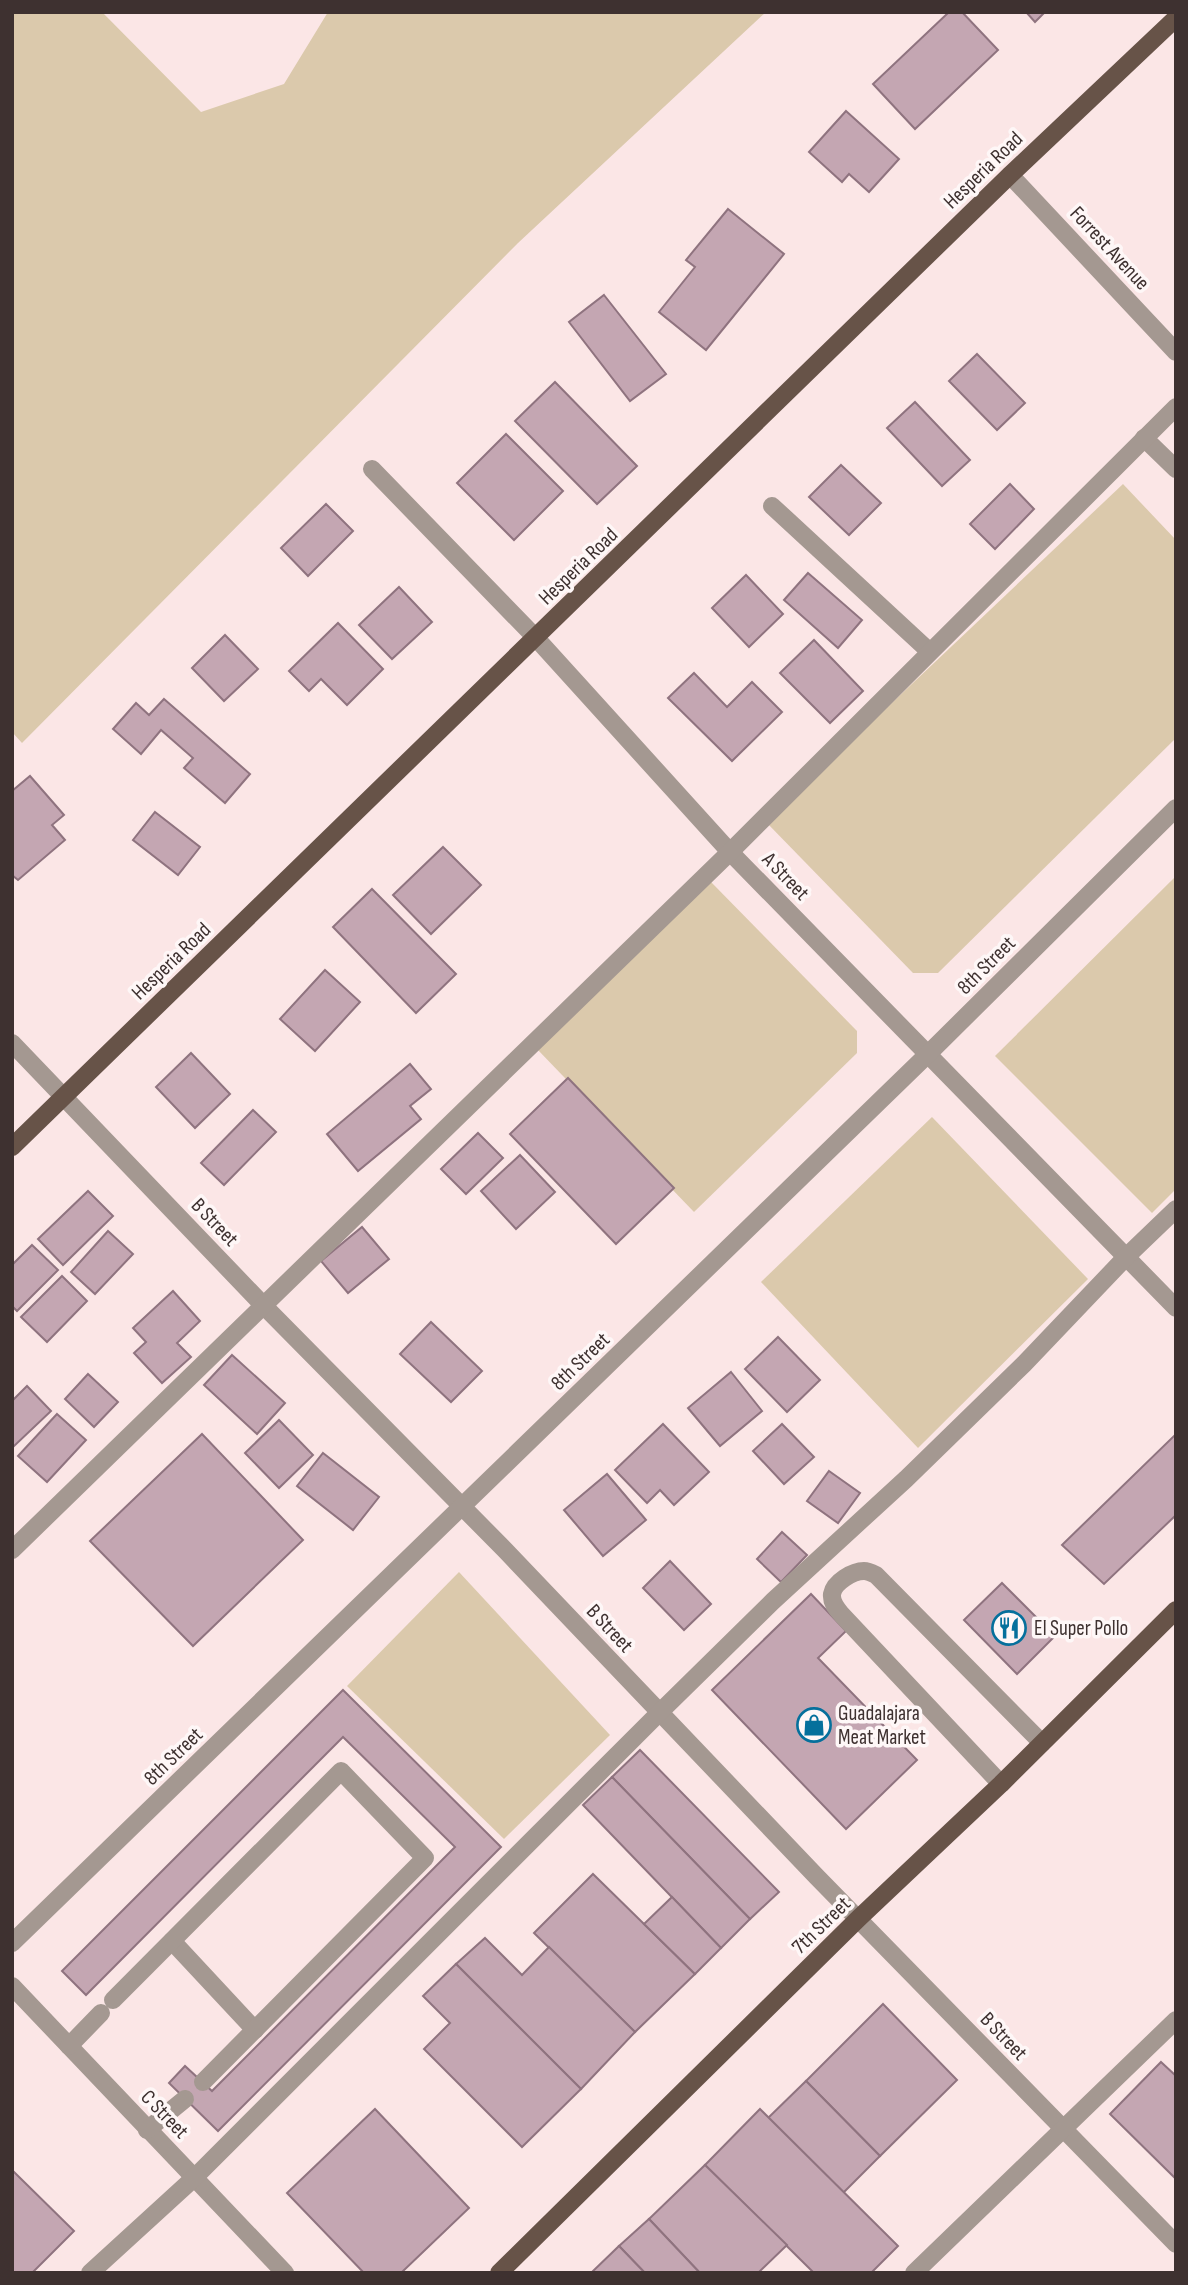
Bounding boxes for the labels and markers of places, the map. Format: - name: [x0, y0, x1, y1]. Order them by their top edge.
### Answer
- restaurant icon: El Super Pollo: [990, 1609, 1028, 1647]
- place label: El Super Pollo: [1034, 1616, 1128, 1641]
- place label: Guadalajara Meat Market: [838, 1701, 926, 1750]
- shop icon: Guadalajara Meat Market: [795, 1706, 833, 1744]

